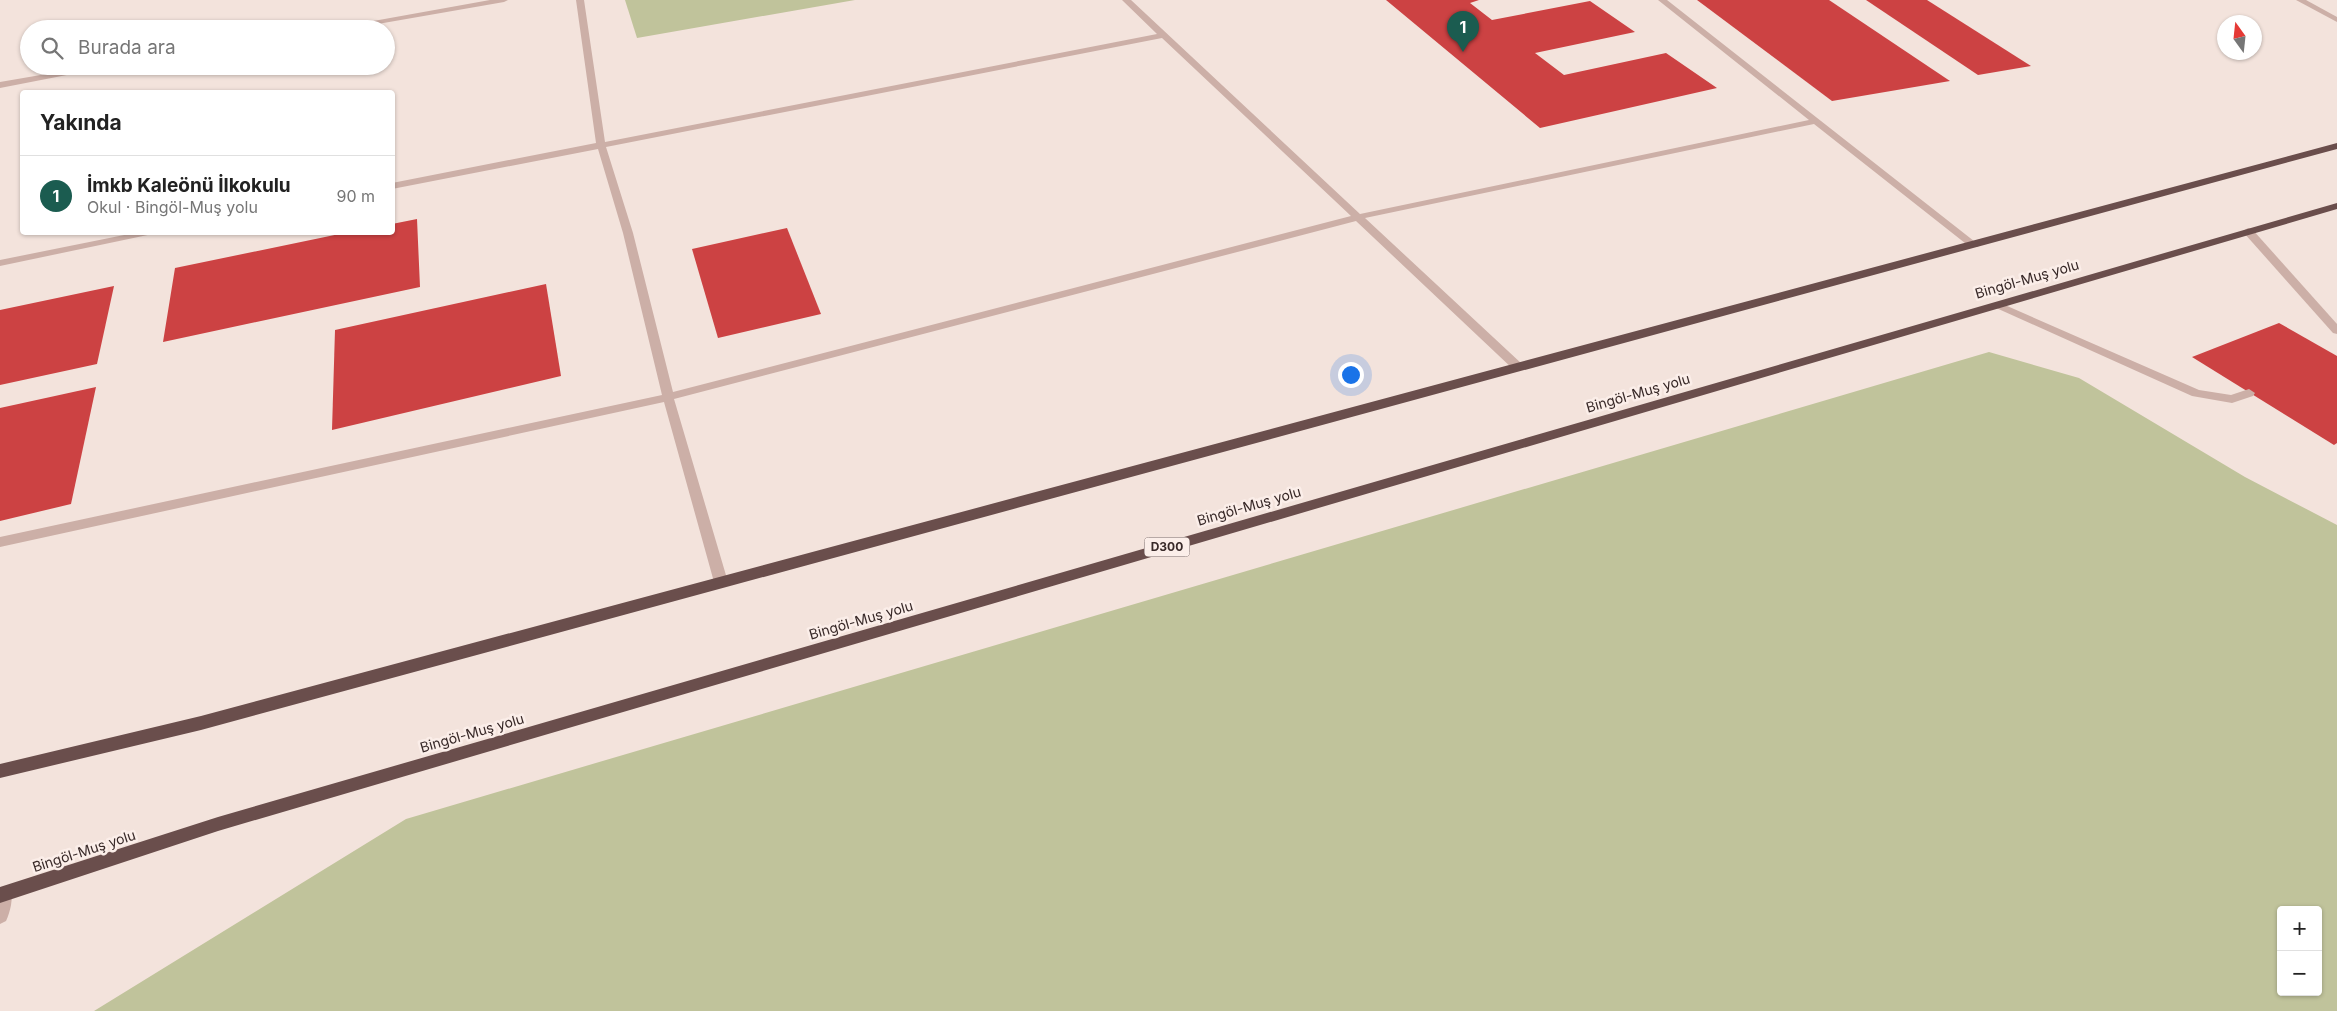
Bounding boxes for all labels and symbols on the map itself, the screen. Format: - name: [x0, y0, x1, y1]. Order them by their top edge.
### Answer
- pin: 1: [1447, 11, 1479, 52]
- north arrow: [2217, 15, 2262, 60]
- street label: Bingöl-Muş yolu: [1973, 256, 2081, 302]
- your location: [1338, 362, 1364, 388]
- street label: Bingöl-Muş yolu: [1584, 370, 1692, 416]
- street label: Bingöl-Muş yolu: [1195, 483, 1303, 529]
- road number: D300: [1144, 538, 1190, 556]
- street label: Bingöl-Muş yolu: [807, 597, 915, 643]
- street label: Bingöl-Muş yolu: [418, 710, 526, 756]
- street label: Bingöl-Muş yolu: [30, 826, 138, 875]

